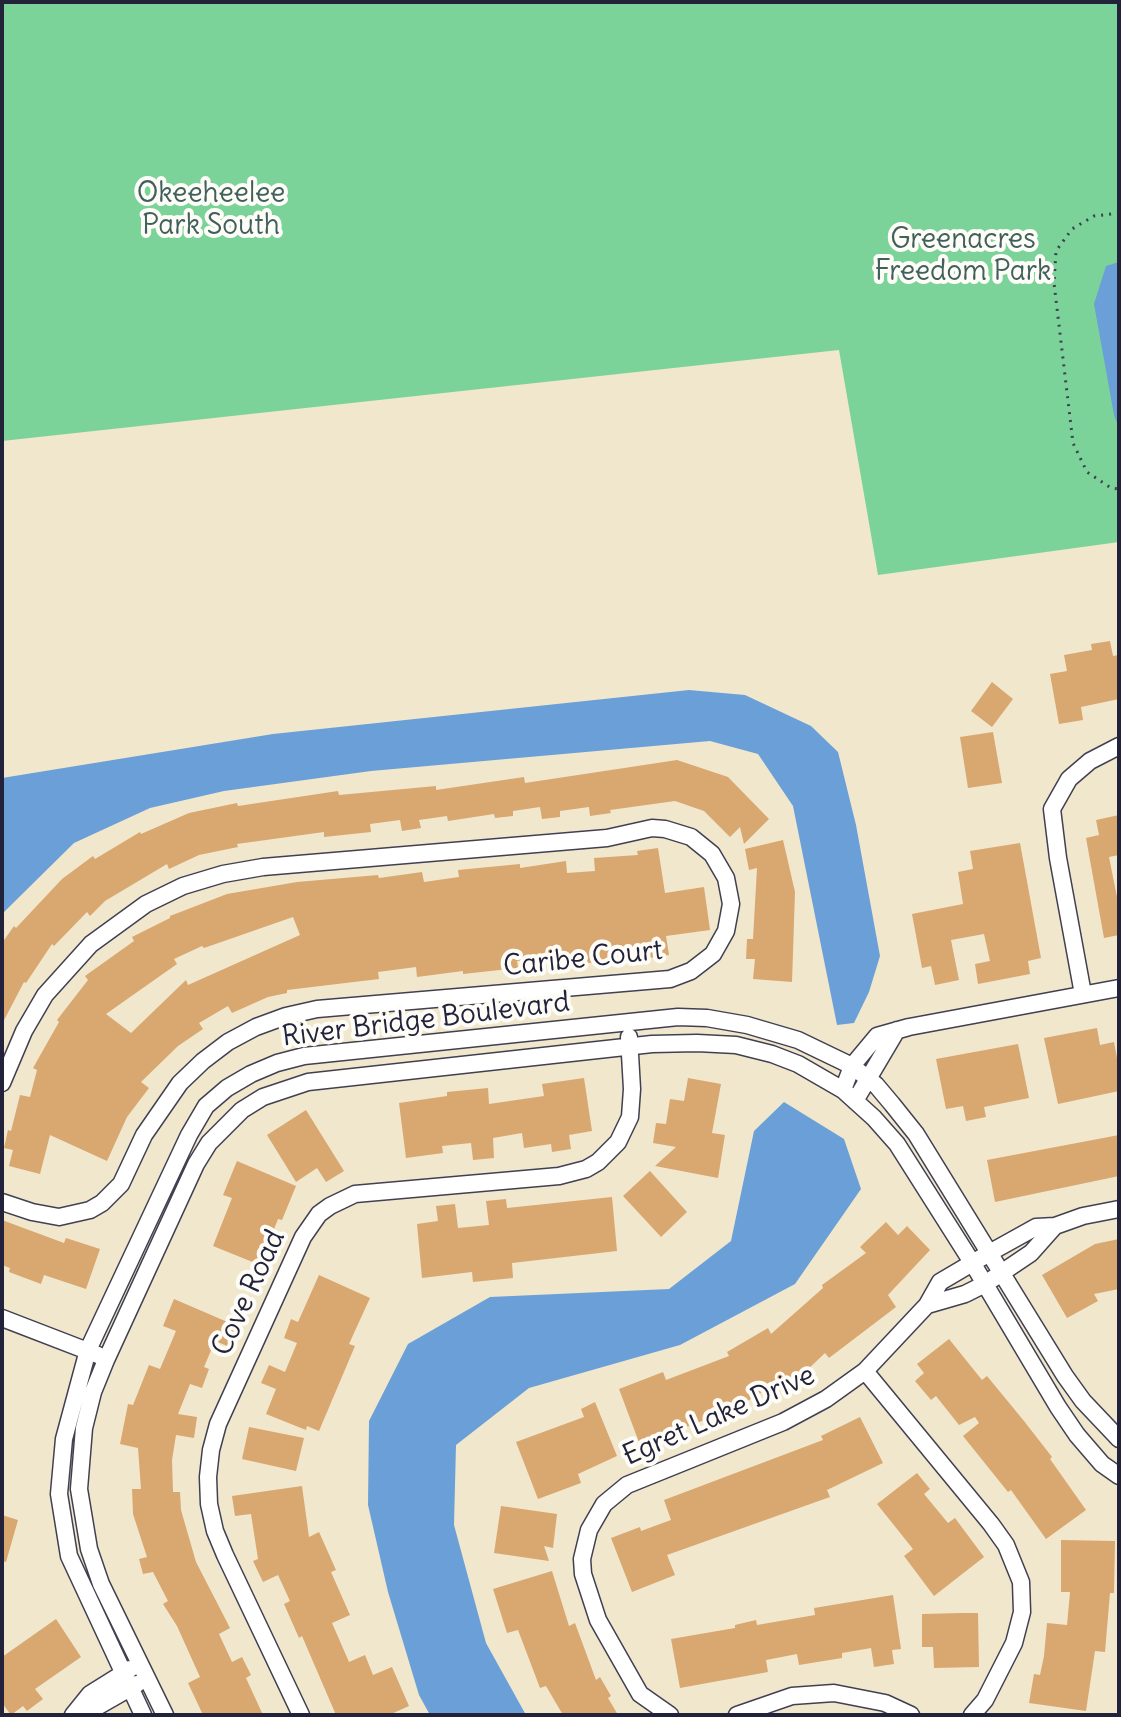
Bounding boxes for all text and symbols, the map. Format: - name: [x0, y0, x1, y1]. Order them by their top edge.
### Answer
- park label: Okeeheelee Park South: [137, 177, 285, 243]
- park label: Greenacres Freedom Park: [875, 223, 1051, 289]
- street label: Caribe Court: [502, 934, 664, 984]
- street label: River Bridge Boulevard: [280, 986, 572, 1054]
- street label: Cove Road: [205, 1225, 293, 1361]
- street label: Egret Lake Drive: [618, 1359, 820, 1473]

